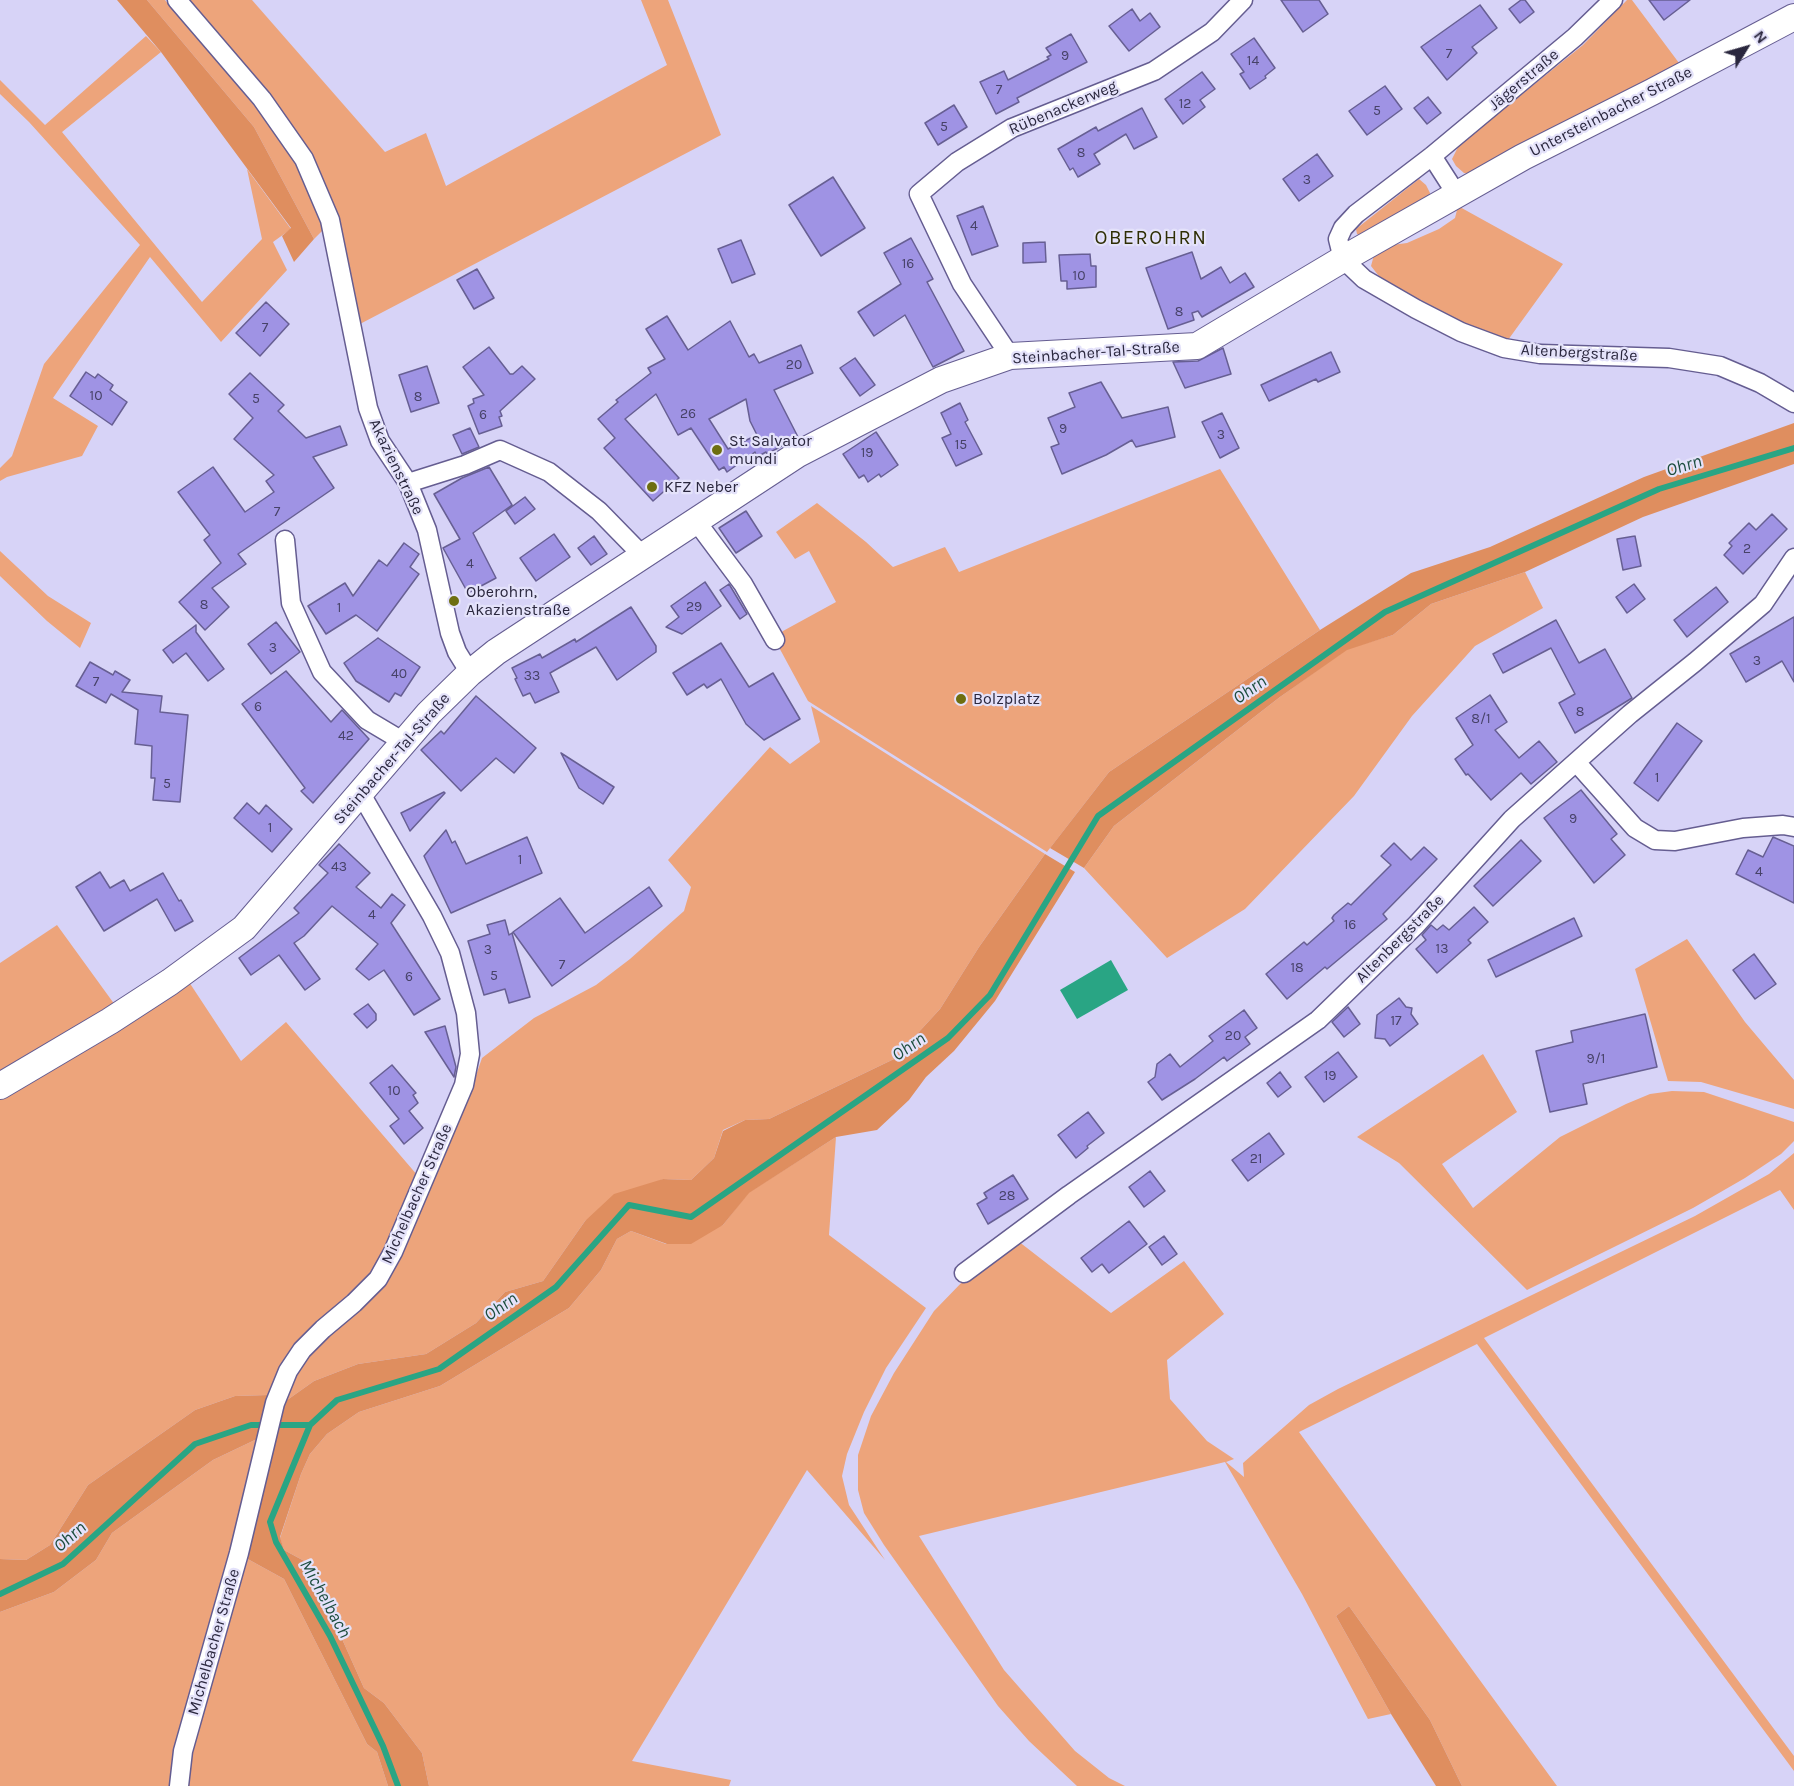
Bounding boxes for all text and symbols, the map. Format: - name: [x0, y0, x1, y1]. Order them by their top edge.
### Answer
- north arrow: [1716, 18, 1776, 78]
- text: N: [1750, 27, 1772, 47]
- street label: Jägerstraße: [1485, 45, 1563, 115]
- house number: 7: [1446, 46, 1452, 62]
- house number: 9: [1061, 48, 1069, 64]
- house number: 14: [1247, 53, 1259, 69]
- street label: Untersteinbacher Straße: [1527, 63, 1695, 161]
- street label: Rübenackerweg: [1006, 77, 1120, 139]
- house number: 7: [996, 82, 1002, 98]
- house number: 12: [1179, 96, 1191, 112]
- house number: 5: [1373, 103, 1381, 119]
- house number: 5: [940, 119, 948, 135]
- house number: 8: [1077, 145, 1085, 161]
- house number: 3: [1303, 172, 1311, 188]
- house number: 4: [970, 218, 978, 234]
- district label: OBEROHRN: [1094, 226, 1208, 250]
- house number: 16: [902, 256, 914, 272]
- house number: 10: [1073, 268, 1085, 284]
- house number: 8: [1175, 304, 1183, 320]
- house number: 7: [262, 320, 268, 336]
- street label: Steinbacher-Tal-Straße: [1012, 338, 1180, 368]
- street label: Altenbergstraße: [1520, 340, 1638, 366]
- house number: 20: [786, 357, 802, 373]
- house number: 10: [90, 388, 102, 404]
- house number: 8: [414, 389, 422, 405]
- house number: 5: [252, 391, 260, 407]
- house number: 26: [680, 406, 696, 422]
- house number: 6: [479, 407, 487, 423]
- street label: Akazienstraße: [365, 416, 427, 518]
- house number: 9: [1059, 421, 1067, 437]
- house number: 3: [1217, 427, 1225, 443]
- place label: St. Salvator mundi: [729, 431, 812, 469]
- house number: 15: [955, 437, 967, 453]
- marker: St. Salvator mundi: [710, 443, 724, 457]
- house number: 19: [861, 445, 873, 461]
- water label: Ohrn: [1664, 450, 1704, 482]
- place label: KFZ Neber: [664, 477, 738, 497]
- marker: KFZ Neber: [645, 480, 659, 494]
- house number: 7: [274, 504, 280, 520]
- house number: 2: [1743, 541, 1751, 557]
- house number: 4: [466, 556, 474, 572]
- place label: Oberohrn, Akazienstraße: [466, 582, 570, 620]
- marker: Oberohrn, Akazienstraße: [447, 594, 461, 608]
- house number: 8: [200, 597, 208, 613]
- house number: 29: [686, 599, 702, 615]
- house number: 1: [337, 600, 341, 616]
- house number: 3: [269, 640, 277, 656]
- house number: 3: [1753, 653, 1761, 669]
- house number: 40: [391, 666, 407, 682]
- house number: 33: [524, 668, 540, 684]
- water label: Ohrn: [1229, 671, 1271, 709]
- house number: 7: [93, 674, 99, 690]
- street label: Steinbacher-Tal-Straße: [330, 689, 454, 829]
- place label: Bolzplatz: [973, 689, 1040, 709]
- marker: Bolzplatz: [954, 692, 968, 706]
- house number: 6: [254, 699, 262, 715]
- house number: 8: [1576, 704, 1584, 720]
- house number: 8/1: [1471, 711, 1491, 727]
- house number: 42: [338, 728, 354, 744]
- house number: 1: [1655, 770, 1659, 786]
- house number: 5: [163, 776, 171, 792]
- house number: 9: [1569, 811, 1577, 827]
- house number: 1: [268, 820, 272, 836]
- house number: 1: [518, 852, 522, 868]
- house number: 43: [331, 859, 347, 875]
- house number: 4: [1755, 864, 1763, 880]
- street label: Altenbergstraße: [1352, 891, 1448, 987]
- house number: 4: [368, 907, 376, 923]
- house number: 16: [1344, 917, 1356, 933]
- house number: 13: [1436, 941, 1448, 957]
- house number: 3: [484, 942, 492, 958]
- house number: 7: [559, 957, 565, 973]
- house number: 18: [1290, 960, 1304, 976]
- house number: 5: [490, 968, 498, 984]
- house number: 6: [405, 969, 413, 985]
- house number: 17: [1390, 1013, 1402, 1029]
- water label: Ohrn: [888, 1028, 930, 1066]
- house number: 20: [1225, 1028, 1241, 1044]
- house number: 9/1: [1587, 1051, 1605, 1067]
- house number: 19: [1324, 1068, 1336, 1084]
- house number: 10: [388, 1083, 400, 1099]
- street label: Michelbacher Straße: [377, 1121, 457, 1267]
- house number: 21: [1250, 1151, 1262, 1167]
- house number: 28: [999, 1188, 1015, 1204]
- water label: Ohrn: [480, 1288, 522, 1326]
- water label: Ohrn: [49, 1517, 91, 1557]
- water label: Michelbach: [295, 1556, 355, 1642]
- street label: Michelbacher Straße: [184, 1567, 244, 1717]

